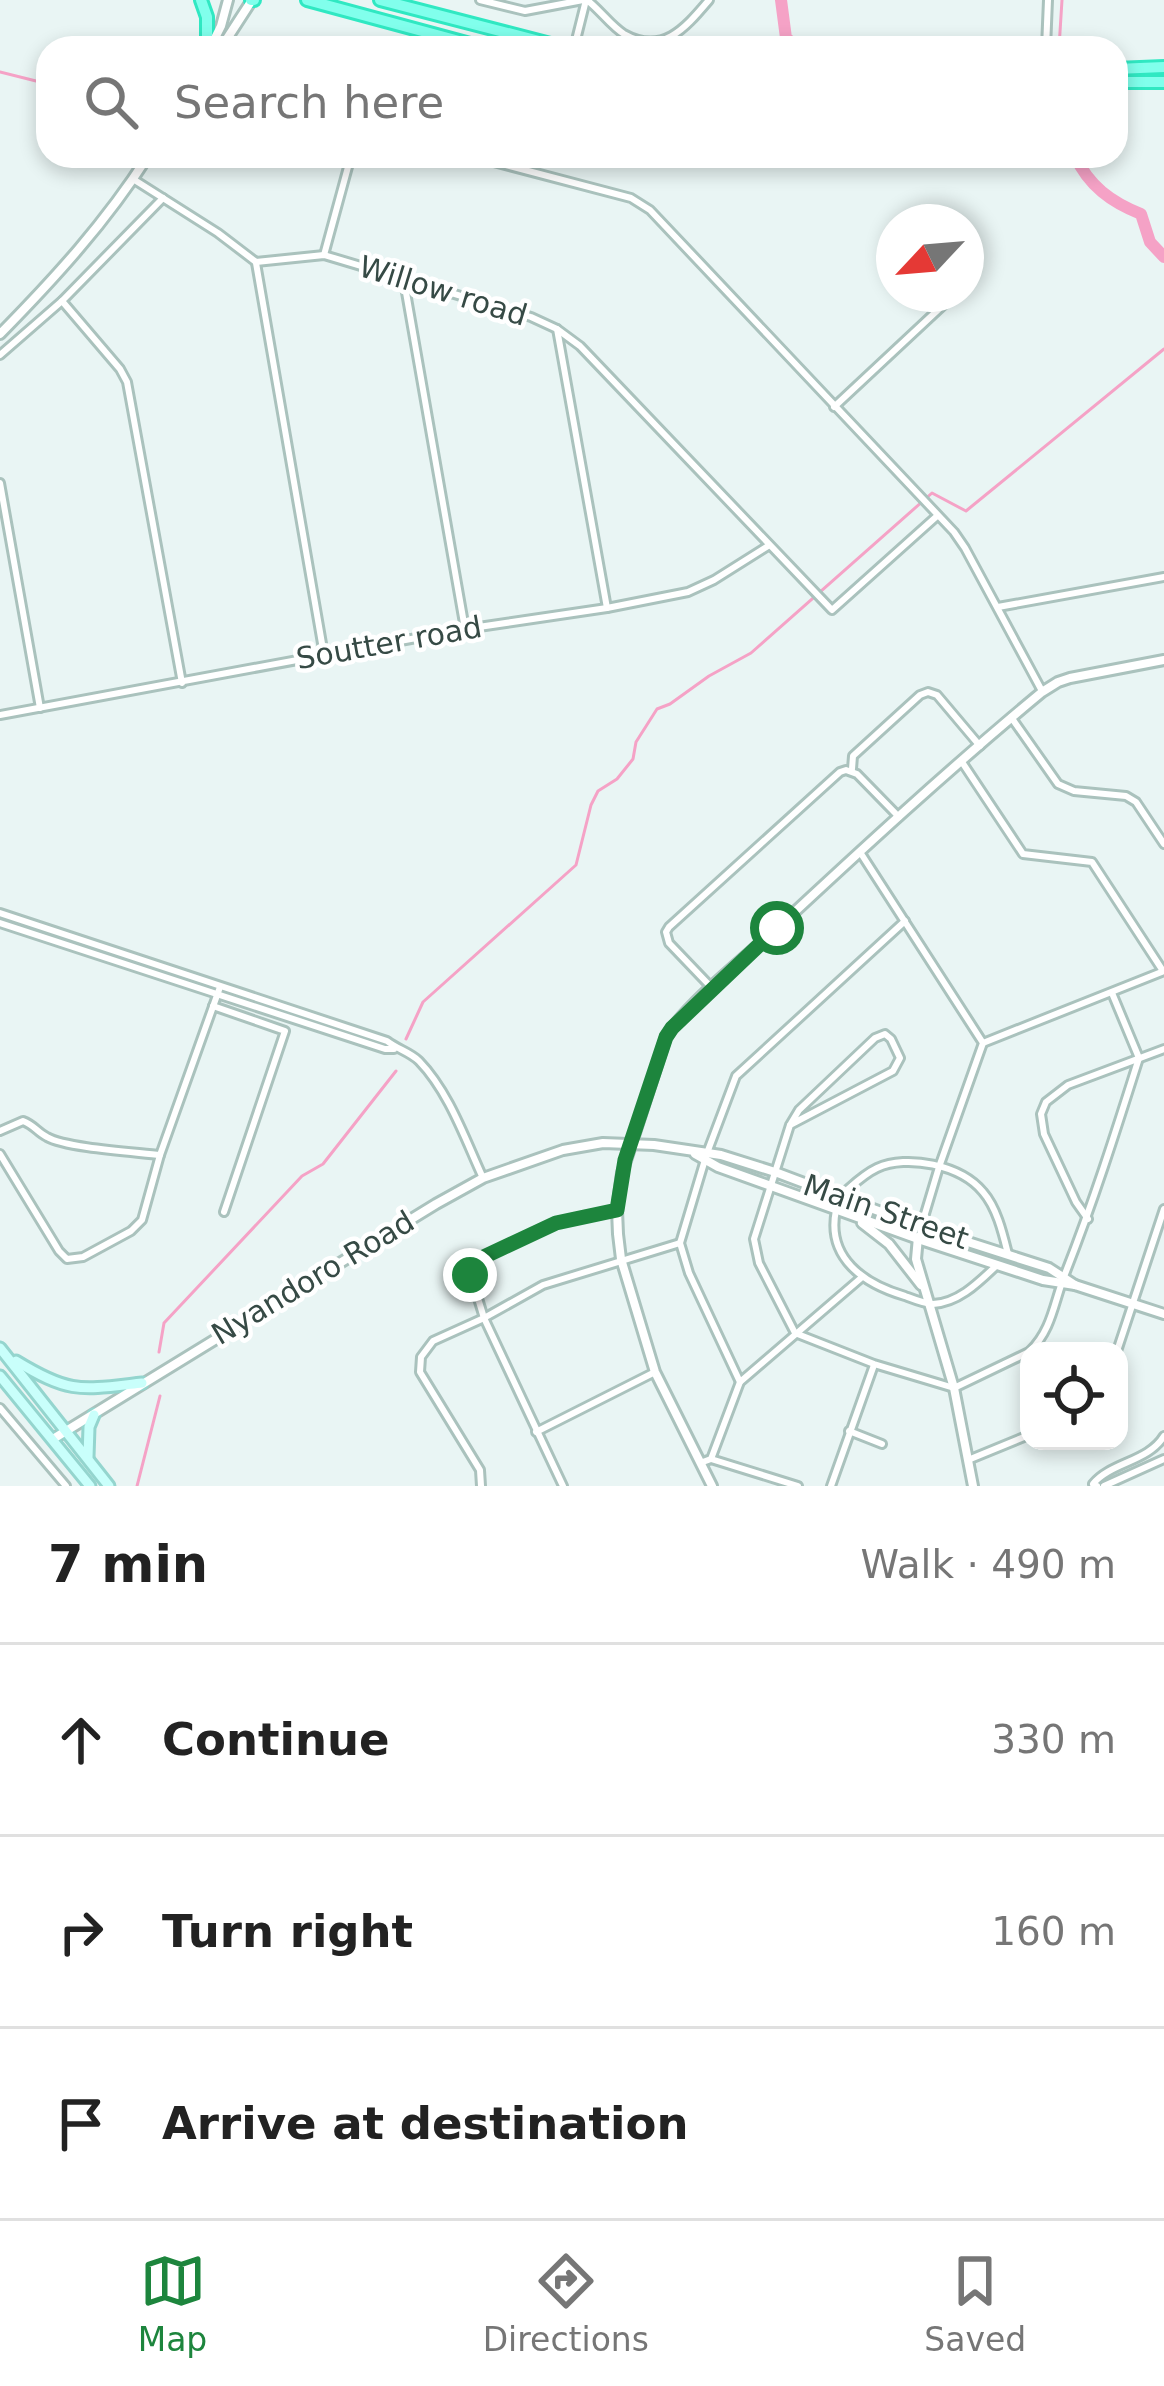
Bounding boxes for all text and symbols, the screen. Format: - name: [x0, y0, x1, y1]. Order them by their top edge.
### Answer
- search box: [36, 36, 1128, 168]
- icon: search: [78, 69, 144, 135]
- text: Search here: [174, 76, 444, 129]
- north arrow: [876, 204, 984, 312]
- street label: Willow road: [355, 248, 531, 333]
- street label: Soutter road: [293, 609, 484, 676]
- route start: [750, 901, 804, 955]
- street label: Main Street: [799, 1167, 974, 1256]
- street label: Nyandoro Road: [205, 1203, 420, 1352]
- route end: [443, 1248, 497, 1302]
- map controls: [1020, 1342, 1128, 1450]
- button: locate: [1020, 1342, 1128, 1450]
- text: 7 min: [48, 1535, 208, 1594]
- text: Walk · 490 m: [861, 1542, 1116, 1587]
- icon: ahead: [48, 1707, 114, 1773]
- text: Continue: [162, 1713, 390, 1766]
- text: 330 m: [991, 1717, 1116, 1762]
- icon: right: [48, 1899, 114, 1965]
- text: Turn right: [162, 1905, 413, 1958]
- text: 160 m: [991, 1909, 1116, 1954]
- icon: arrive: [48, 2091, 114, 2157]
- text: Arrive at destination: [162, 2097, 688, 2150]
- tab: Map: [138, 2248, 207, 2359]
- tab: Directions: [483, 2248, 649, 2359]
- tab: Saved: [924, 2248, 1026, 2359]

